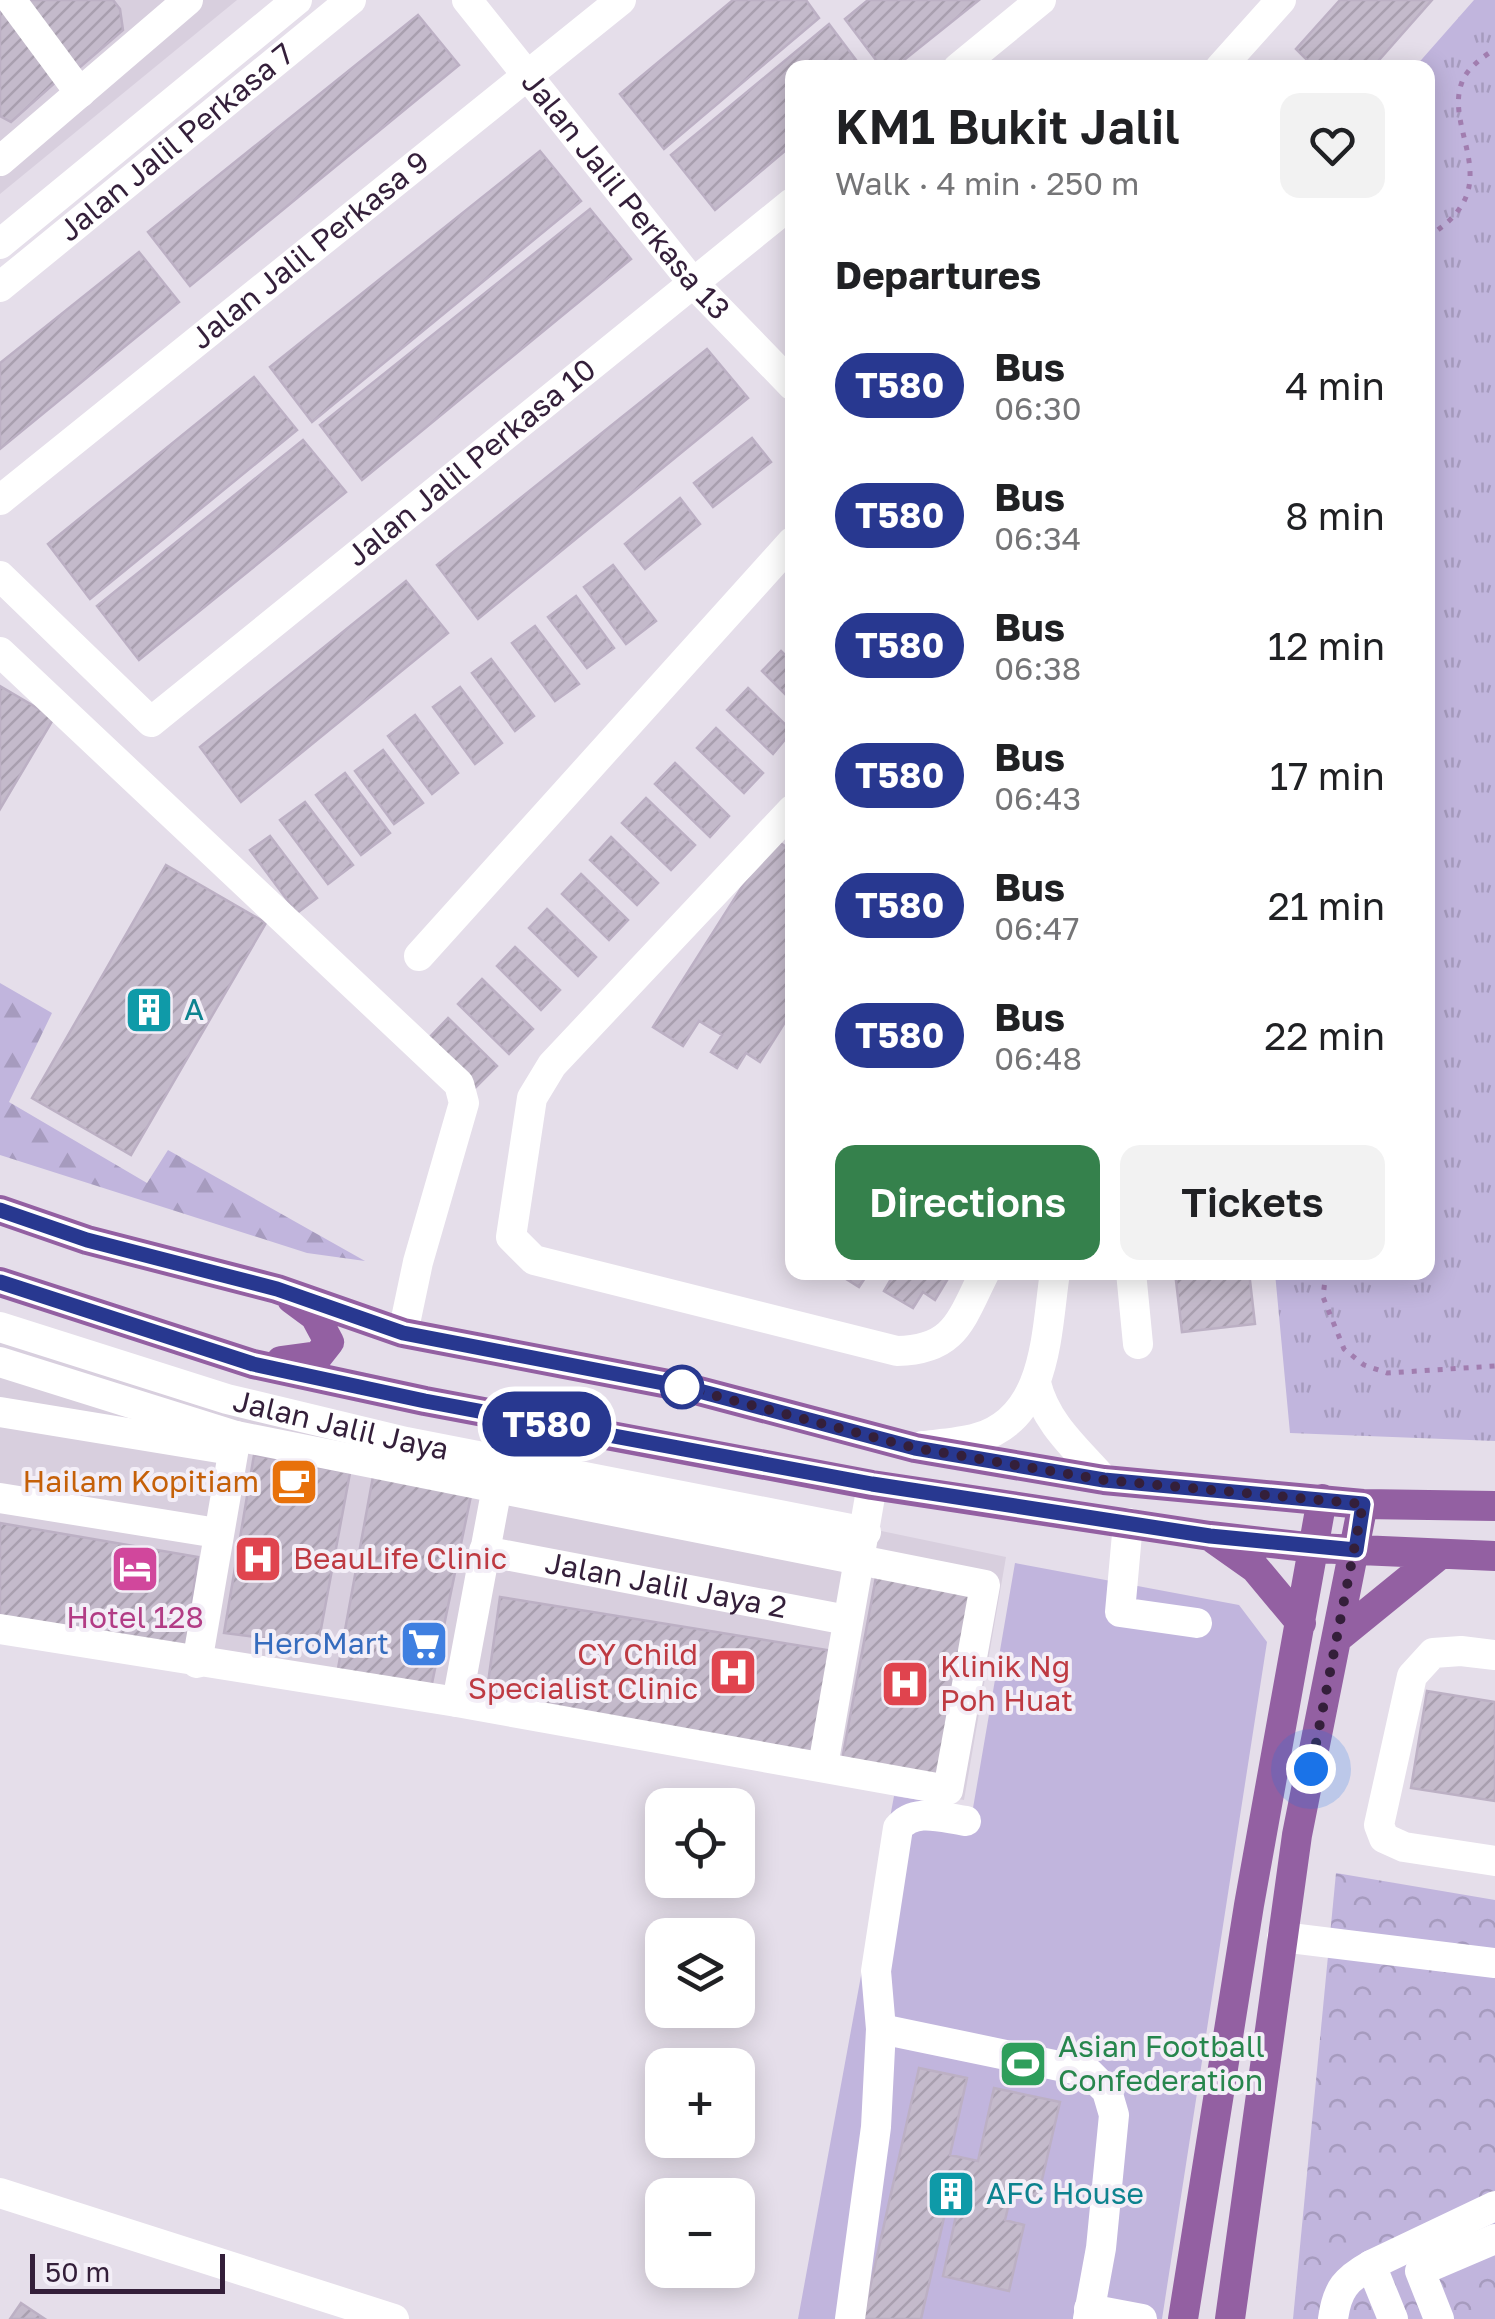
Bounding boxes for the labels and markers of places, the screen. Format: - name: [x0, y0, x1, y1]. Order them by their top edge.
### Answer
- building icon: A: [123, 984, 175, 1036]
- place label: A: [184, 991, 204, 1027]
- unlabelled marker: [661, 1366, 703, 1408]
- cafe icon: Hailam Kopitiam: [268, 1456, 320, 1508]
- place label: Hailam Kopitiam: [22, 1463, 259, 1499]
- hospital icon: BeauLife Clinic: [232, 1533, 284, 1585]
- place label: BeauLife Clinic: [293, 1540, 507, 1576]
- hotel icon: Hotel 128: [109, 1543, 161, 1595]
- place label: Hotel 128: [66, 1599, 204, 1635]
- supermarket icon: HeroMart: [398, 1618, 450, 1670]
- place label: HeroMart: [252, 1625, 389, 1661]
- place label: CY Child Specialist Clinic: [468, 1636, 698, 1706]
- hospital icon: CY Child Specialist Clinic: [707, 1646, 759, 1698]
- place label: Klinik Ng Poh Huat: [940, 1648, 1073, 1718]
- hospital icon: Klinik Ng Poh Huat: [879, 1658, 931, 1710]
- place label: Asian Football Confederation: [1058, 2028, 1265, 2098]
- sports icon: Asian Football Confederation: [997, 2038, 1049, 2090]
- building icon: AFC House: [925, 2168, 977, 2220]
- place label: AFC House: [986, 2175, 1144, 2211]

